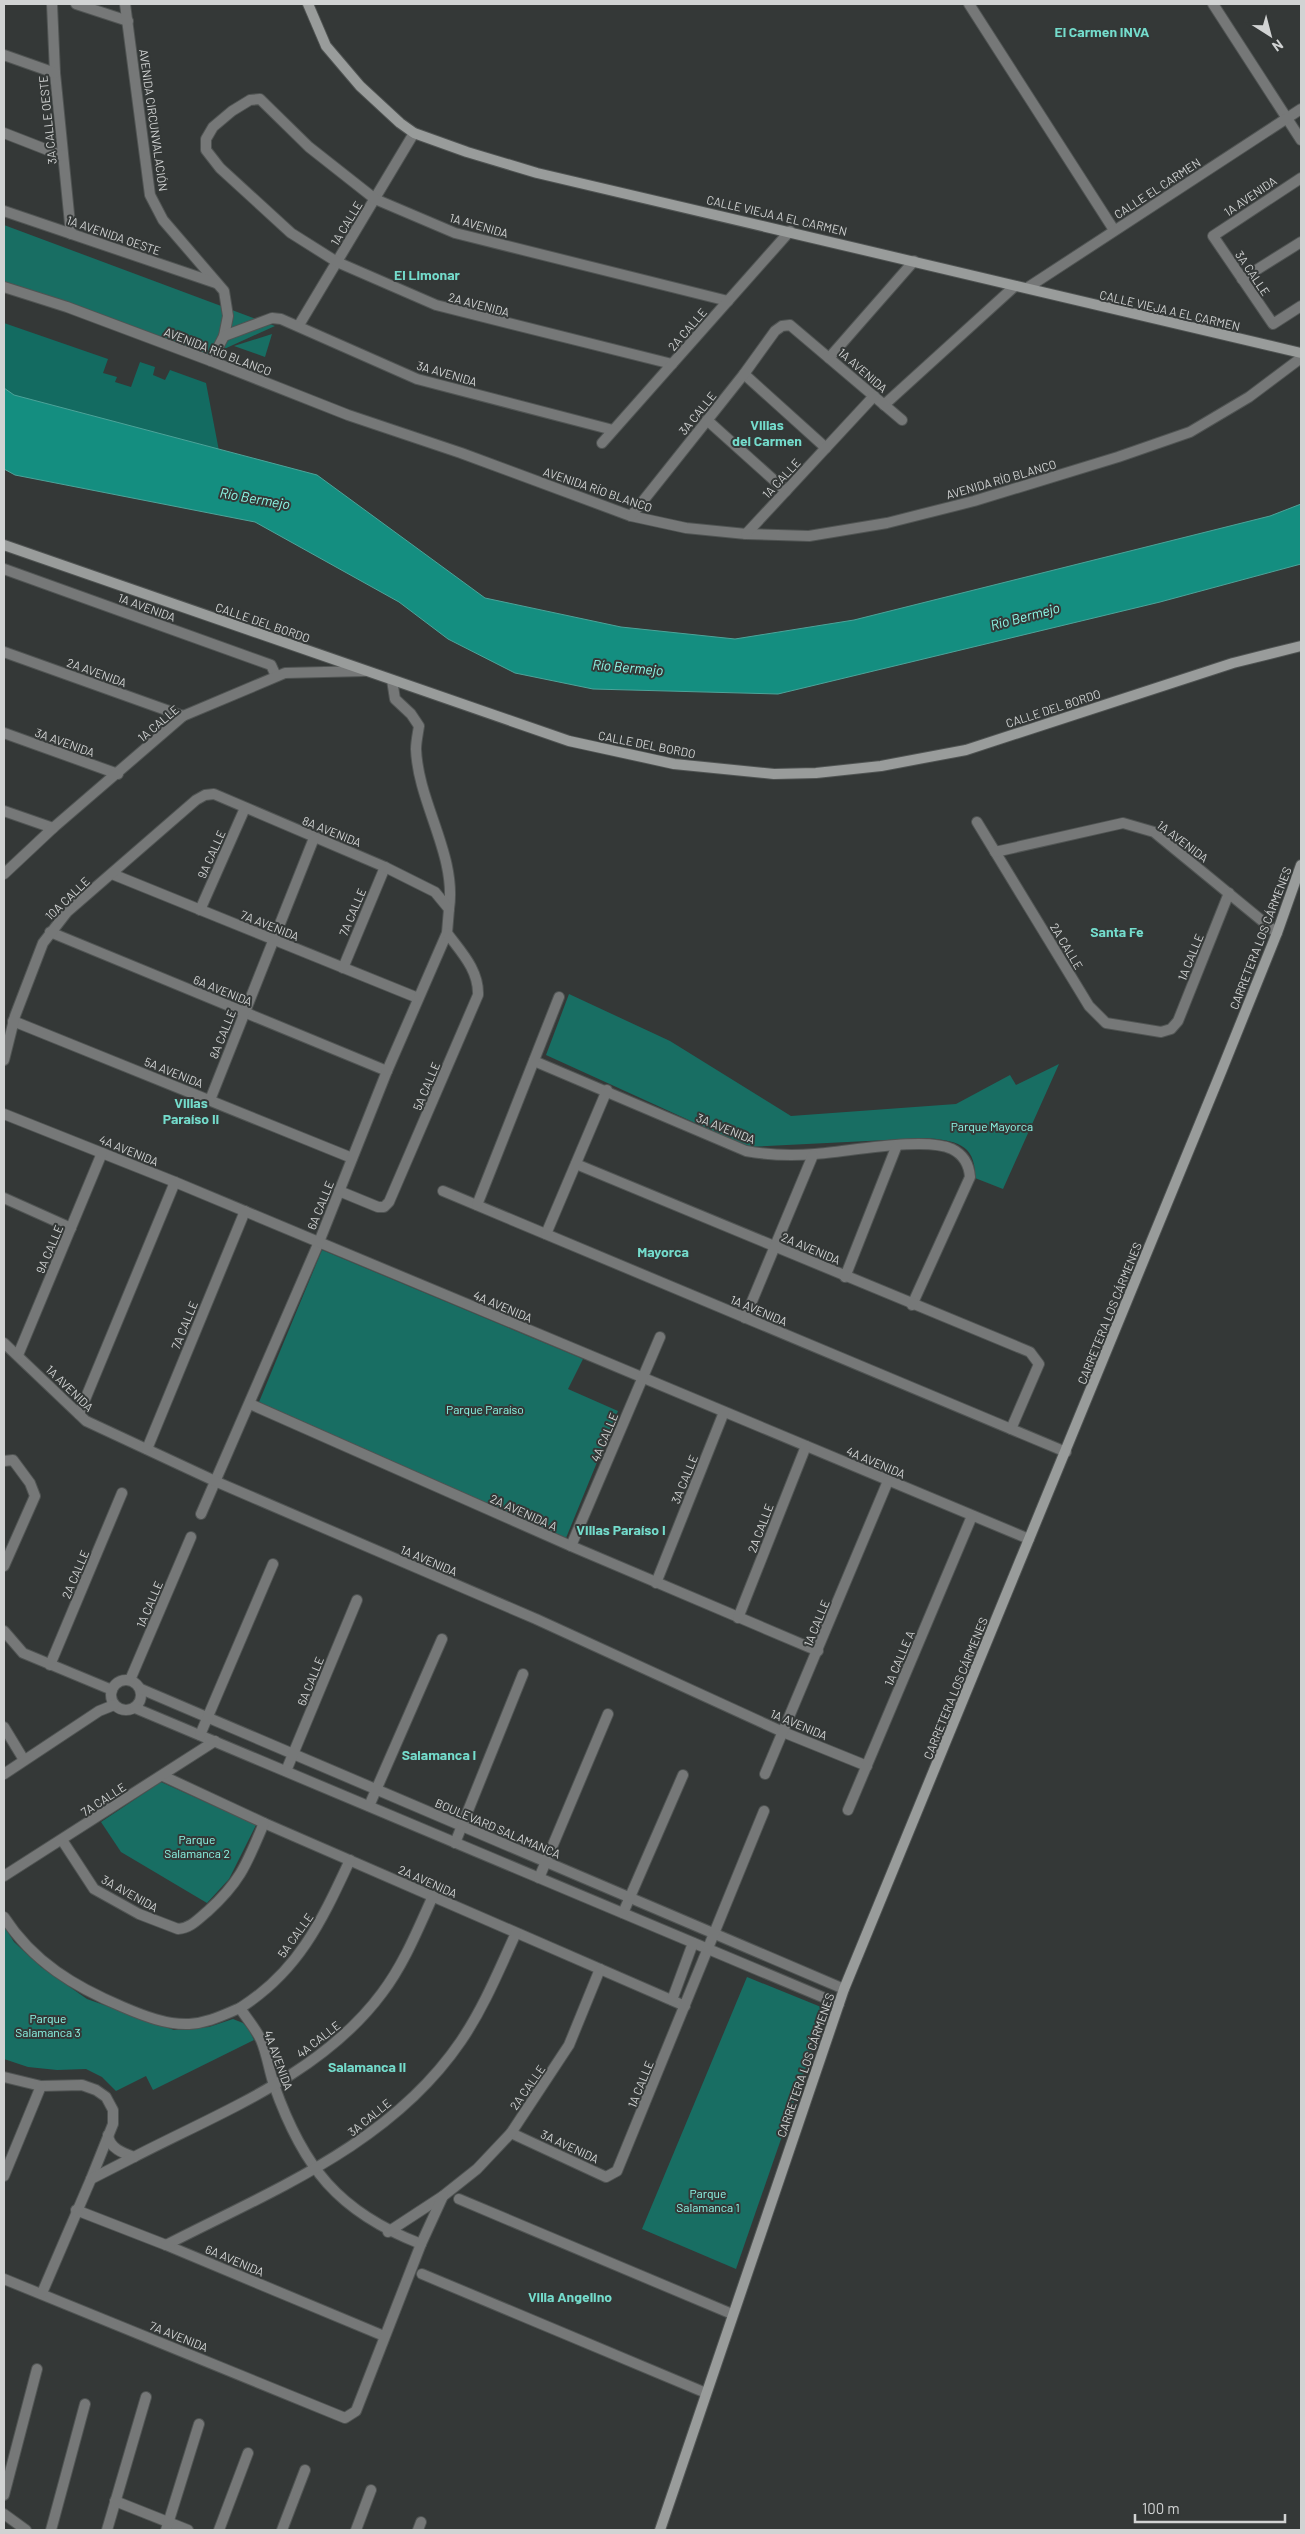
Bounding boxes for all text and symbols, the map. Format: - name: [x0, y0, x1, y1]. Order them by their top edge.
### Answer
- north arrow: [1245, 10, 1295, 60]
- district label: El Carmen INVA: [1054, 23, 1150, 40]
- text: N: [1269, 36, 1287, 56]
- street label: AVENIDA CIRCUNVALACIÓN: [137, 48, 171, 192]
- street label: 3A CALLE OESTE: [35, 75, 59, 165]
- street label: CALLE EL CARMEN: [1111, 155, 1203, 221]
- street label: 1A AVENIDA: [1221, 173, 1279, 219]
- street label: CALLE VIEJA A EL CARMEN: [705, 192, 849, 238]
- street label: 1A CALLE: [327, 198, 365, 248]
- street label: 1A AVENIDA: [448, 210, 510, 240]
- street label: 1A AVENIDA OESTE: [65, 212, 163, 258]
- street label: 3A CALLE: [1233, 248, 1273, 298]
- district label: El Limonar: [394, 266, 461, 283]
- street label: CALLE VIEJA A EL CARMEN: [1098, 287, 1242, 333]
- street label: 2A AVENIDA: [447, 289, 511, 319]
- street label: 2A CALLE: [665, 305, 709, 353]
- street label: AVENIDA RÍO BLANCO: [162, 324, 274, 378]
- street label: 1A AVENIDA: [836, 345, 890, 395]
- street label: 3A AVENIDA: [415, 358, 479, 388]
- street label: 3A CALLE: [675, 389, 719, 437]
- district label: Villas del Carmen: [732, 416, 802, 449]
- street label: 1A CALLE: [759, 455, 803, 501]
- street label: AVENIDA RÍO BLANCO: [944, 457, 1058, 501]
- street label: AVENIDA RÍO BLANCO: [542, 464, 654, 514]
- water label: Río Bermejo: [219, 483, 291, 513]
- street label: 1A AVENIDA: [116, 590, 178, 624]
- street label: CALLE DEL BORDO: [214, 599, 312, 645]
- water label: Río Bermejo: [988, 599, 1062, 633]
- street label: 2A AVENIDA: [65, 655, 129, 689]
- water label: Río Bermejo: [592, 655, 664, 679]
- street label: CALLE DEL BORDO: [1004, 686, 1102, 730]
- street label: 1A CALLE: [135, 702, 181, 744]
- street label: 3A AVENIDA: [33, 725, 97, 759]
- street label: CALLE DEL BORDO: [597, 728, 697, 760]
- street label: 8A AVENIDA: [300, 813, 364, 849]
- street label: 1A AVENIDA: [1155, 817, 1211, 865]
- street label: 9A CALLE: [194, 828, 228, 880]
- street label: CARRETERA LOS CÁRMENES: [1226, 865, 1294, 1011]
- street label: 10A CALLE: [42, 873, 92, 923]
- street label: 7A CALLE: [336, 886, 368, 938]
- street label: 7A AVENIDA: [239, 907, 301, 943]
- street label: 2A CALLE: [1048, 920, 1086, 972]
- district label: Santa Fe: [1090, 923, 1144, 940]
- street label: 1A CALLE: [1174, 932, 1206, 982]
- street label: 6A AVENIDA: [191, 972, 255, 1008]
- street label: 8A CALLE: [206, 1008, 238, 1060]
- street label: 5A AVENIDA: [142, 1054, 206, 1090]
- street label: 5A CALLE: [410, 1060, 442, 1112]
- district label: Villas Paraíso II: [163, 1094, 219, 1127]
- street label: 3A AVENIDA: [694, 1110, 758, 1146]
- park label: Parque Mayorca: [951, 1119, 1033, 1133]
- street label: 4A AVENIDA: [97, 1132, 161, 1168]
- street label: 6A CALLE: [304, 1179, 336, 1231]
- street label: 9A CALLE: [33, 1223, 65, 1275]
- street label: 2A AVENIDA: [779, 1229, 843, 1267]
- street label: CARRETERA LOS CÁRMENES: [1074, 1240, 1144, 1386]
- district label: Mayorca: [637, 1243, 689, 1260]
- street label: 4A AVENIDA: [471, 1287, 535, 1325]
- street label: 1A AVENIDA: [728, 1292, 790, 1328]
- street label: 7A CALLE: [168, 1299, 200, 1351]
- street label: 1A AVENIDA: [43, 1362, 97, 1414]
- park label: Parque Paraíso: [446, 1402, 524, 1416]
- street label: 4A CALLE: [587, 1410, 621, 1464]
- street label: 4A AVENIDA: [844, 1443, 908, 1481]
- street label: 3A CALLE: [668, 1453, 700, 1505]
- street label: 2A AVENIDA A: [488, 1491, 560, 1533]
- street label: 2A CALLE: [744, 1501, 776, 1555]
- district label: Villas Paraíso I: [576, 1521, 666, 1538]
- street label: 1A AVENIDA: [398, 1542, 460, 1578]
- street label: 2A CALLE: [58, 1548, 92, 1600]
- street label: 1A CALLE: [133, 1579, 165, 1629]
- street label: 1A CALLE: [800, 1598, 832, 1648]
- street label: CARRETERA LOS CÁRMENES: [920, 1615, 990, 1761]
- street label: 1A CALLE A: [881, 1628, 917, 1688]
- street label: 6A CALLE: [294, 1655, 326, 1707]
- street label: 1A AVENIDA: [768, 1706, 830, 1742]
- district label: Salamanca I: [402, 1746, 476, 1763]
- street label: 7A CALLE: [78, 1779, 128, 1819]
- street label: BOULEVARD SALAMANCA: [433, 1795, 563, 1861]
- park label: Parque Salamanca 2: [164, 1832, 230, 1860]
- street label: 2A AVENIDA: [397, 1862, 459, 1900]
- street label: 3A AVENIDA: [99, 1872, 161, 1914]
- street label: 5A CALLE: [274, 1910, 316, 1960]
- street label: CARRETERA LOS CÁRMENES: [774, 1991, 836, 2139]
- park label: Parque Salamanca 3: [15, 2011, 81, 2039]
- street label: 4A CALLE: [293, 2018, 343, 2060]
- street label: 4A AVENIDA: [262, 2028, 296, 2092]
- district label: Salamanca II: [328, 2058, 406, 2075]
- street label: 1A CALLE: [624, 2059, 656, 2109]
- street label: 2A CALLE: [506, 2062, 548, 2112]
- street label: 3A CALLE: [345, 2095, 393, 2139]
- street label: 3A AVENIDA: [539, 2126, 601, 2166]
- park label: Parque Salamanca 1: [676, 2186, 740, 2214]
- street label: 6A AVENIDA: [204, 2241, 266, 2279]
- district label: Villa Angelino: [528, 2288, 612, 2305]
- street label: 7A AVENIDA: [148, 2318, 210, 2354]
- scale bar: [1135, 2492, 1285, 2524]
- text: 100 m: [1142, 2499, 1180, 2517]

